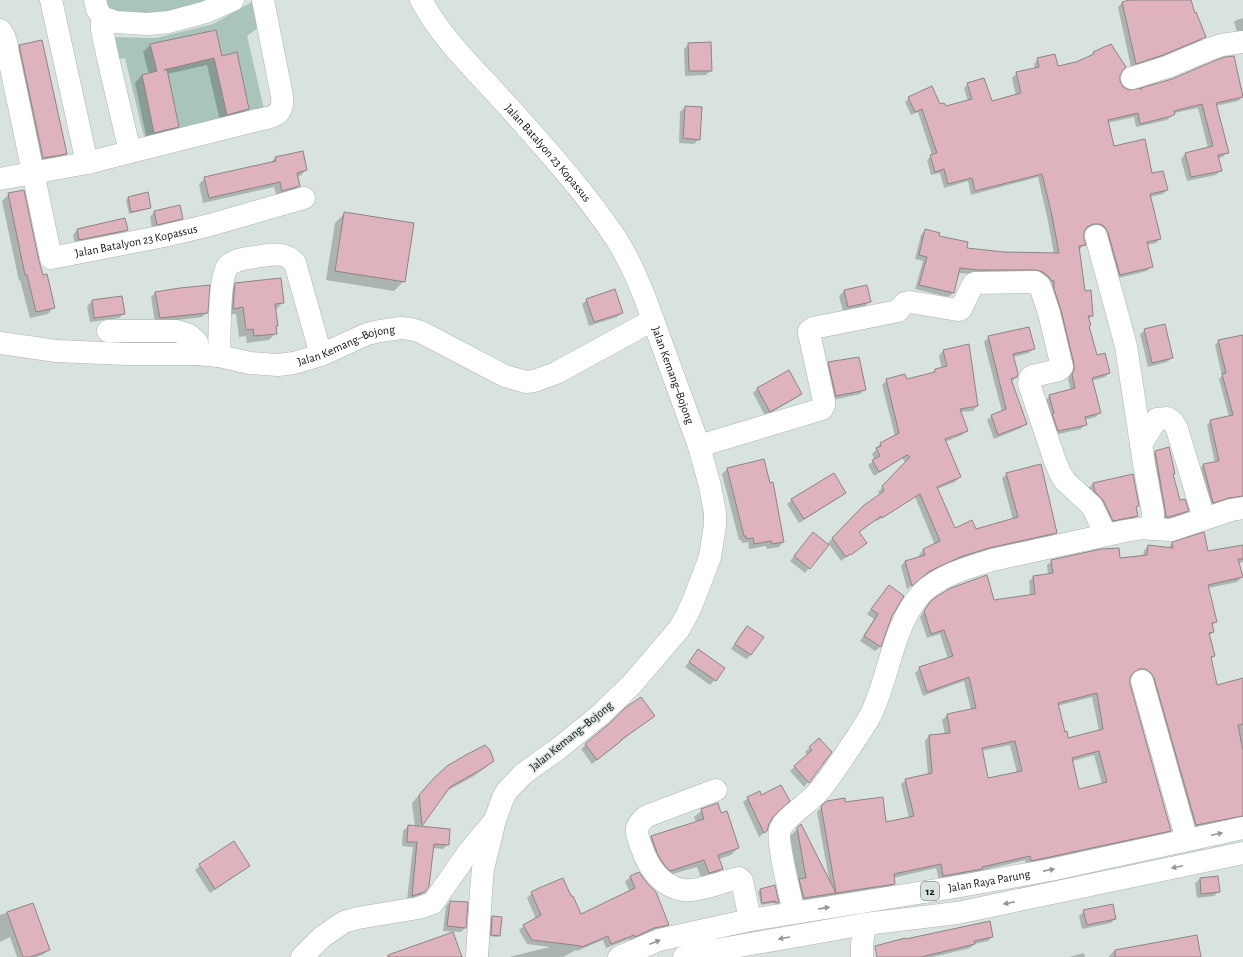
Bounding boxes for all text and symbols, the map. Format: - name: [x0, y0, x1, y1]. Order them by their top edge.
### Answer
- street label: Jalan Batalyon 23 Kopassus: [503, 102, 593, 204]
- street label: Jalan Batalyon 23 Kopassus: [74, 222, 198, 259]
- street label: Jalan Kemang–Bojong: [296, 323, 396, 368]
- street label: Jalan Kemang–Bojong: [650, 325, 697, 426]
- street label: Jalan Kemang–Bojong: [527, 699, 616, 774]
- one-way arrow: [1211, 830, 1223, 836]
- one-way arrow: [1171, 865, 1184, 871]
- one-way arrow: [1043, 867, 1055, 873]
- street label: Jalan Raya Parung: [947, 868, 1031, 894]
- road number: 12: [921, 882, 939, 900]
- one-way arrow: [1003, 900, 1015, 906]
- one-way arrow: [818, 905, 830, 911]
- one-way arrow: [778, 936, 790, 942]
- one-way arrow: [650, 939, 662, 945]

